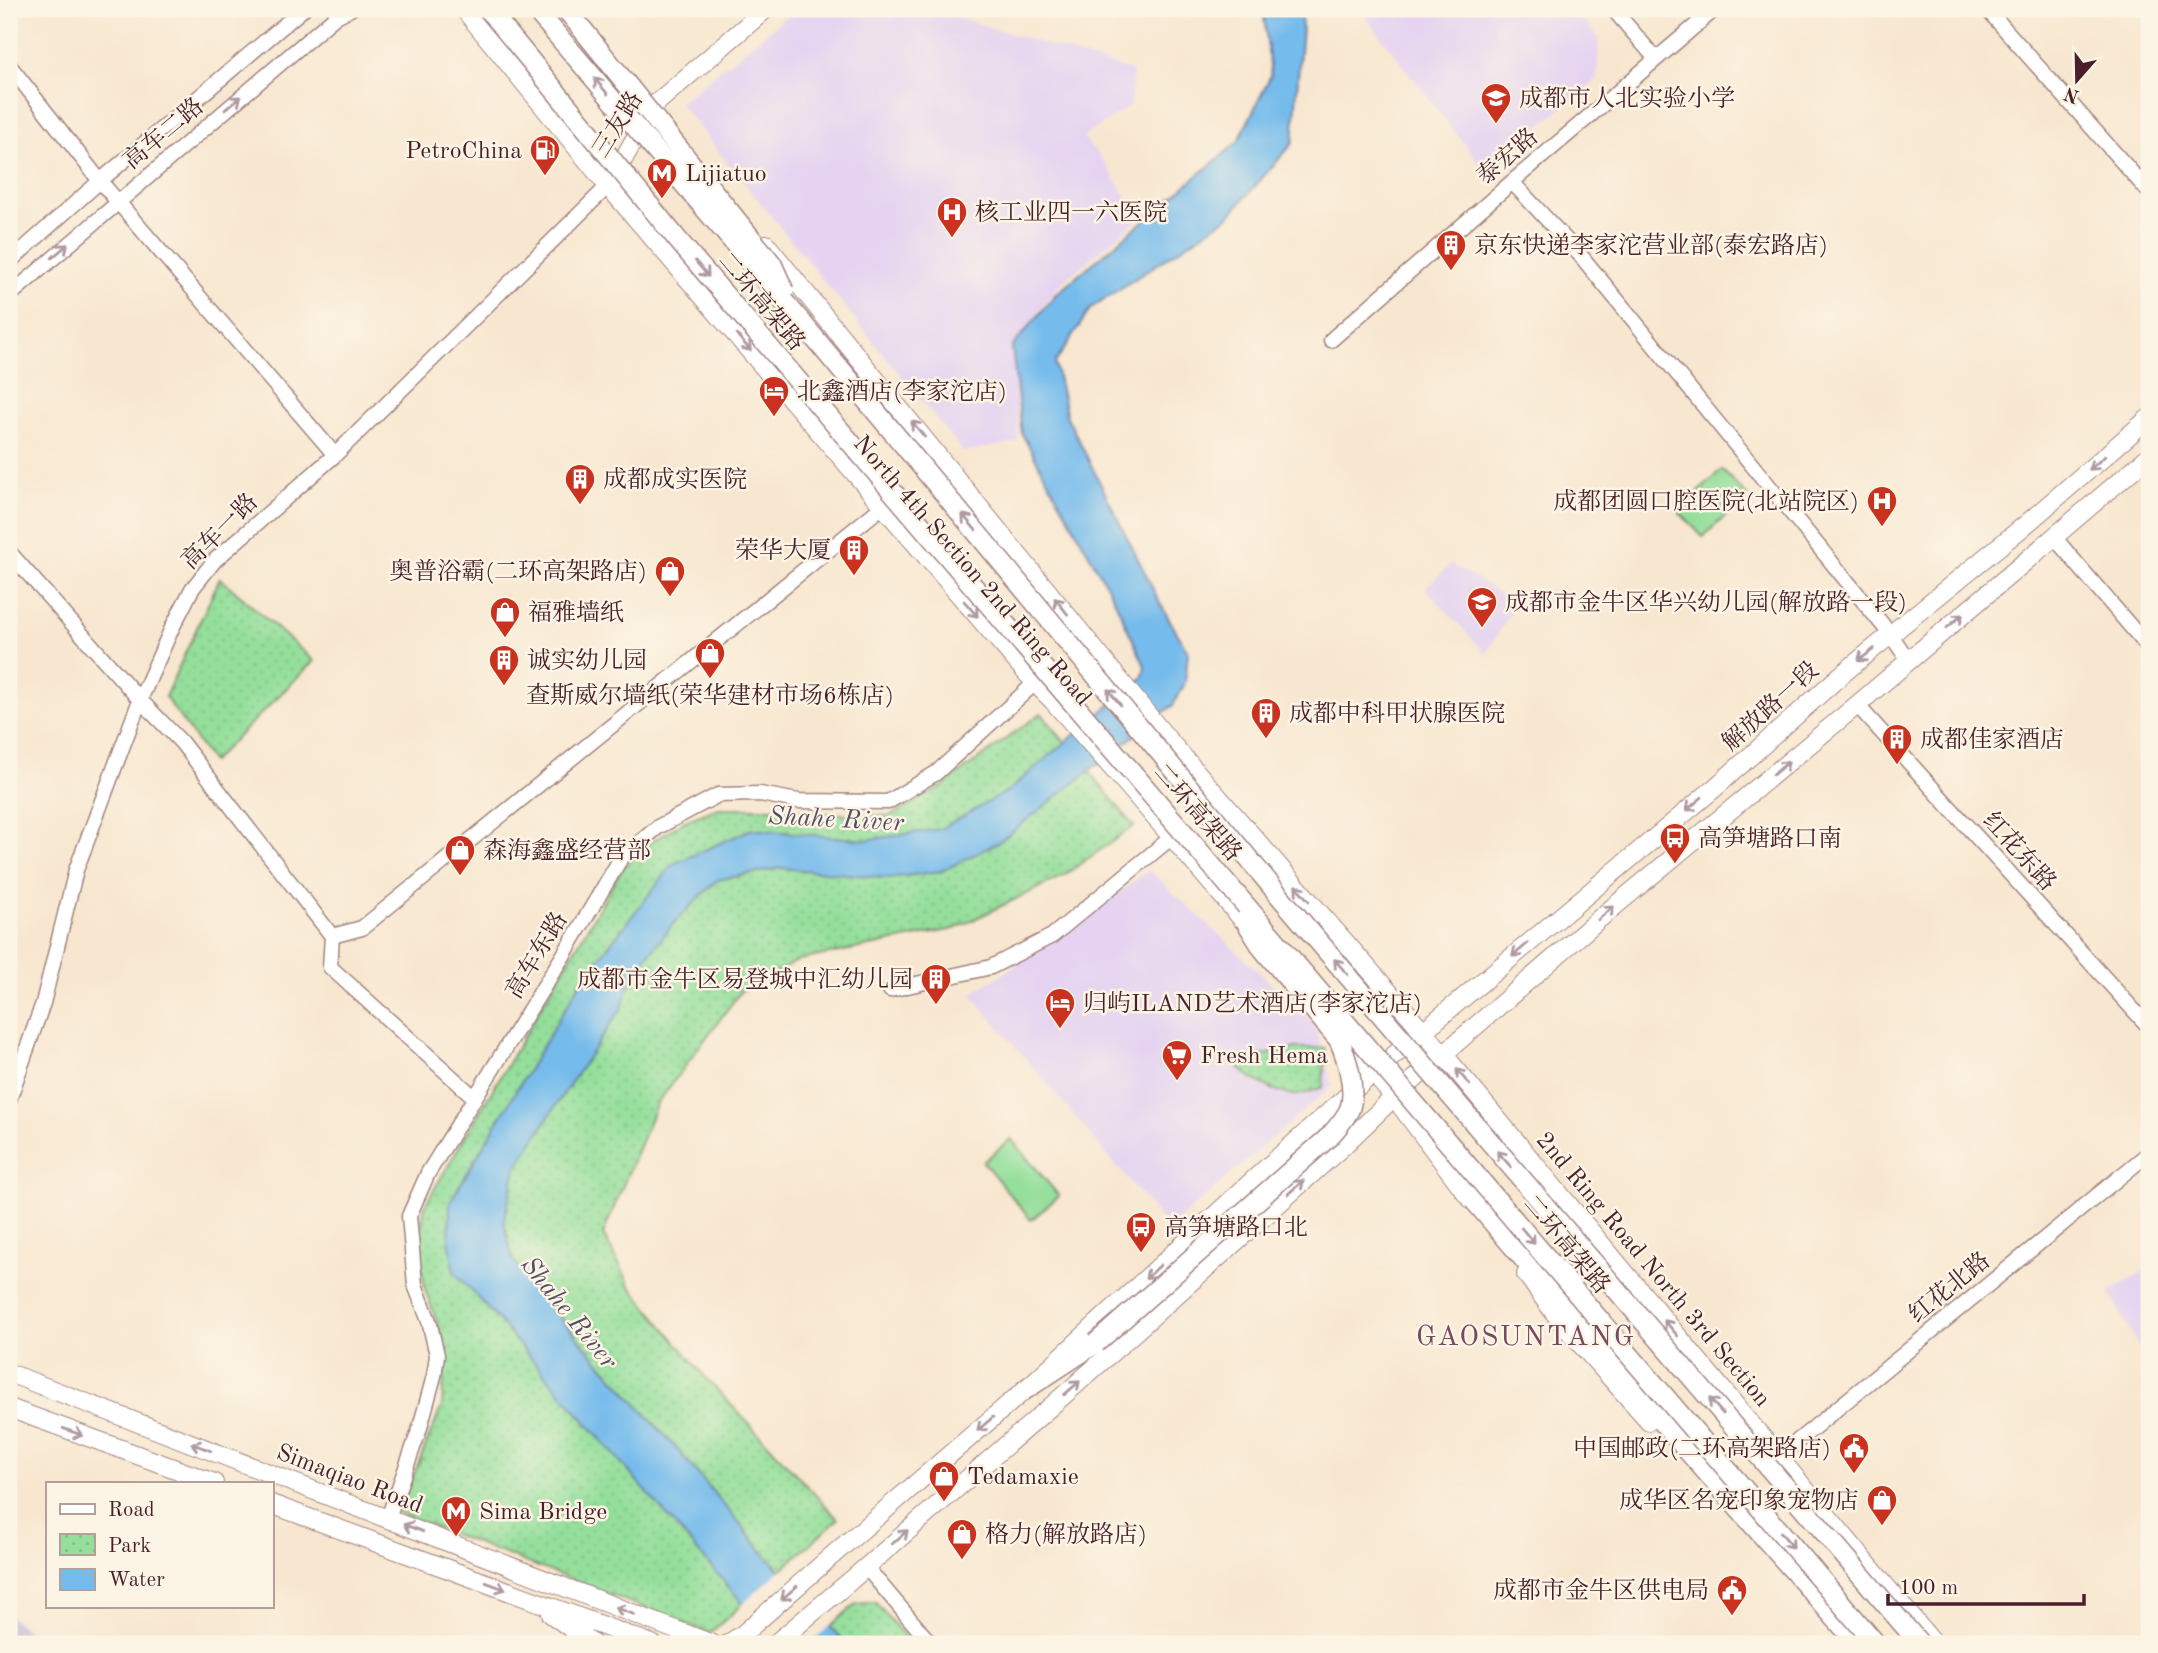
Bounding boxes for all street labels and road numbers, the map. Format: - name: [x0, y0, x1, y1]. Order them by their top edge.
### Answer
- street label: 三友路: [587, 87, 648, 162]
- street label: 高车二路: [118, 92, 209, 175]
- street label: 泰宏路: [1471, 123, 1543, 190]
- street label: 二环高架路: [713, 247, 811, 356]
- street label: North 4th Section 2nd Ring Road: [848, 432, 1095, 711]
- street label: 高车一路: [176, 488, 263, 575]
- street label: 解放路一段: [1717, 656, 1824, 757]
- street label: 二环高架路: [1148, 758, 1247, 866]
- street label: 红花东路: [1977, 807, 2062, 896]
- street label: 高车东路: [500, 907, 573, 1003]
- street label: 2nd Ring Road North 3rd Section: [1531, 1128, 1774, 1412]
- street label: 二环高架路: [1518, 1190, 1616, 1299]
- street label: 红花北路: [1904, 1247, 1995, 1328]
- street label: Simaqiao Road: [273, 1441, 426, 1519]

